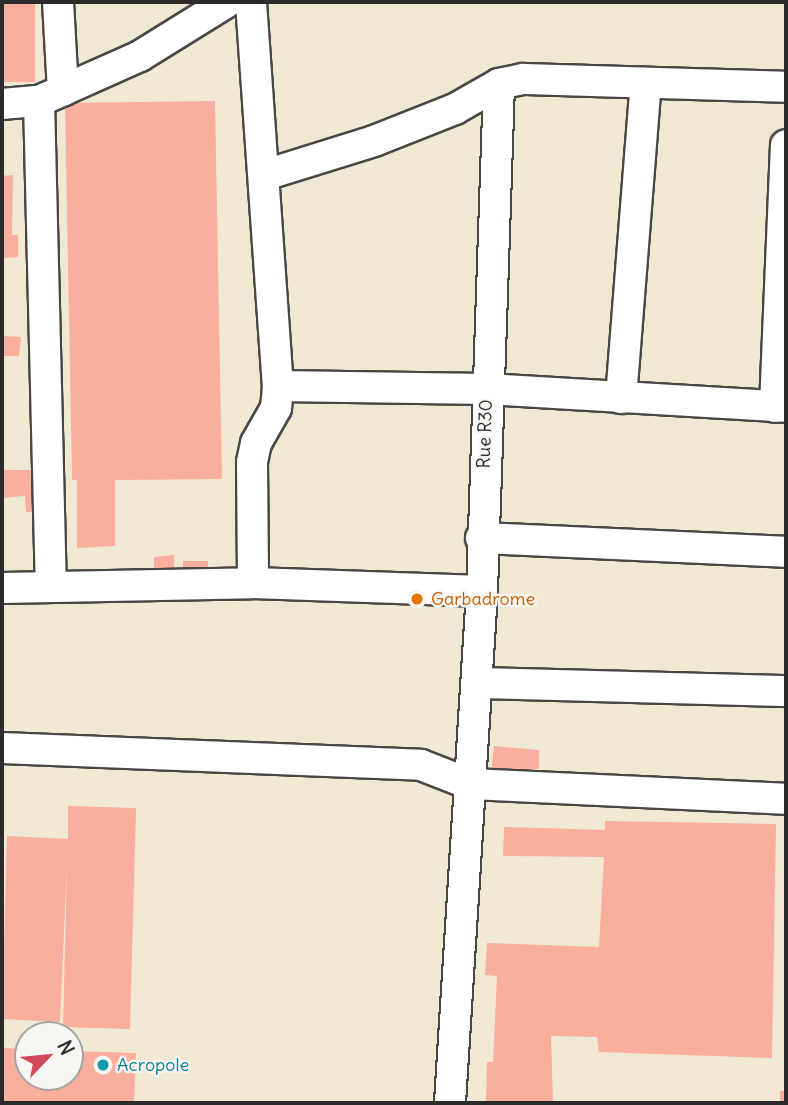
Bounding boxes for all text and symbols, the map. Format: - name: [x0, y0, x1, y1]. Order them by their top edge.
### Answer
- street label: Rue R30: [473, 399, 497, 469]
- place label: Garbadrome: [431, 588, 535, 610]
- marker: Garbadrome: [409, 591, 425, 607]
- north arrow: [14, 1021, 84, 1091]
- text: N: [52, 1036, 80, 1059]
- place label: Acropole: [117, 1054, 189, 1076]
- marker: Acropole: [95, 1057, 111, 1073]

